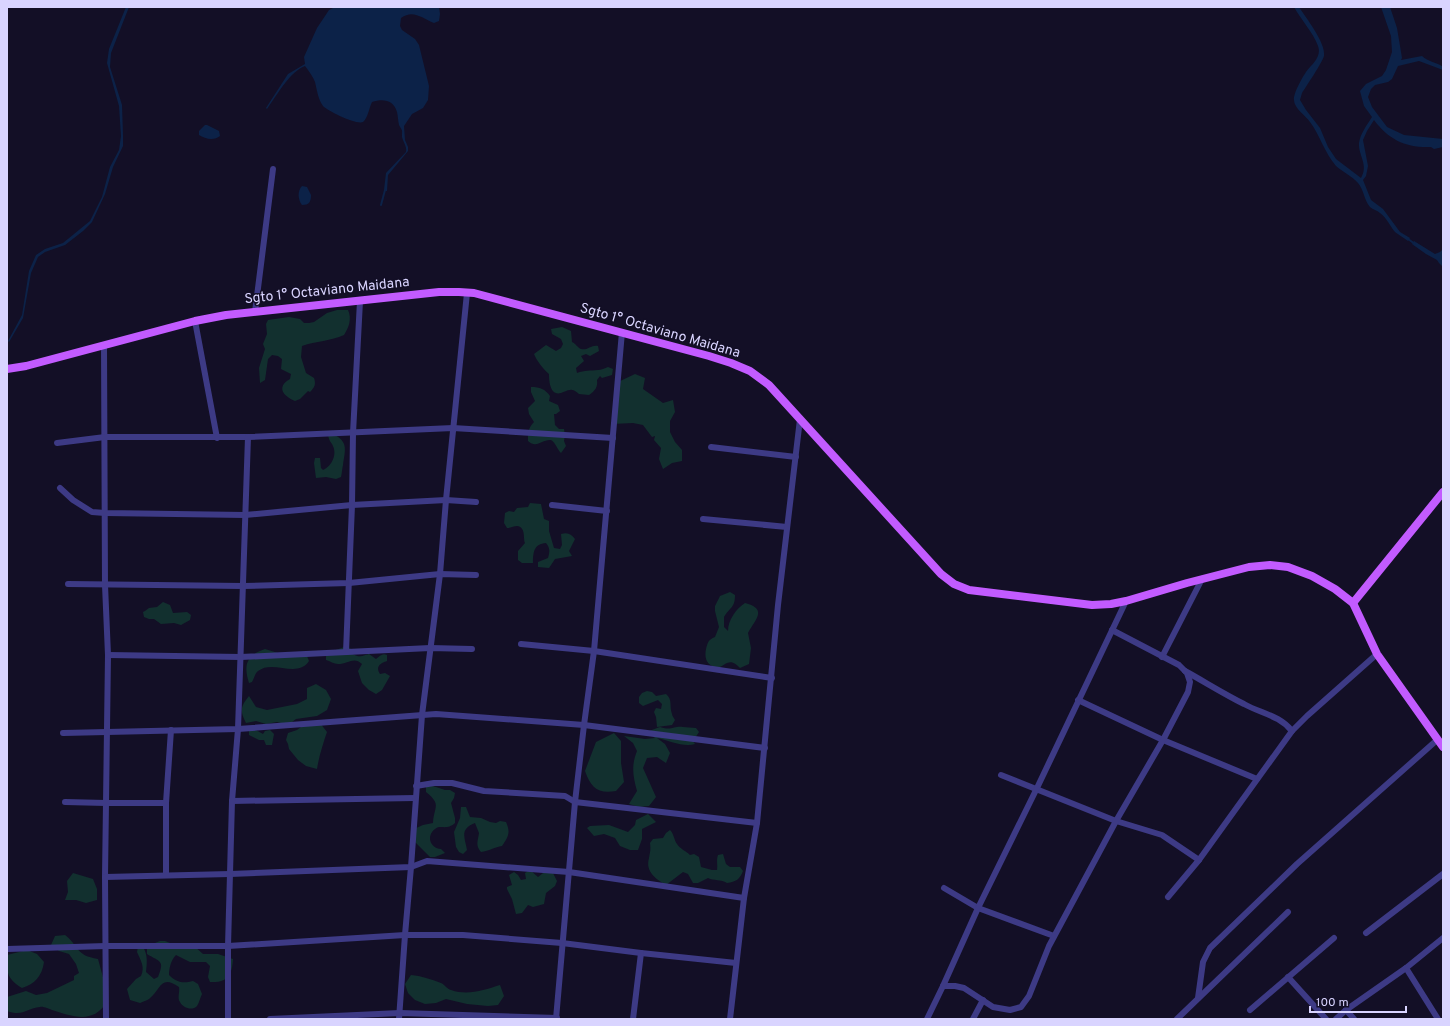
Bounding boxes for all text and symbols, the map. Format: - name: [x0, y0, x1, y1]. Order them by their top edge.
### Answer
- street label: Sgto 1° Octaviano Maidana: [244, 274, 410, 308]
- street label: Sgto 1° Octaviano Maidana: [578, 300, 742, 362]
- scale bar: [1310, 988, 1406, 1014]
- text: 100 m: [1316, 995, 1349, 1011]

